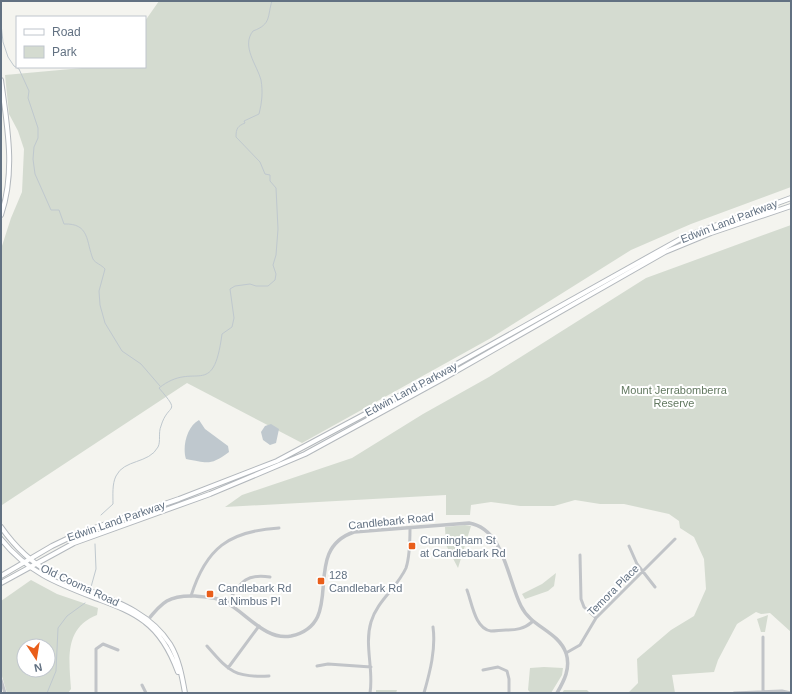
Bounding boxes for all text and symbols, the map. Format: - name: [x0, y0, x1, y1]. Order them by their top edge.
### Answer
- legend: [16, 16, 146, 68]
- text: Road: [52, 25, 81, 39]
- text: Park: [52, 45, 78, 59]
- street label: Edwin Land Parkway: [679, 197, 780, 245]
- street label: Edwin Land Parkway: [363, 359, 460, 418]
- park label: Mount Jerrabomberra Reserve: [621, 384, 728, 409]
- street label: Edwin Land Parkway: [65, 498, 167, 543]
- street label: Candlebark Road: [348, 511, 434, 531]
- place label: Cunningham St at Candlebark Rd: [420, 534, 506, 559]
- marker: Cunningham St at Candlebark Rd: [407, 541, 417, 551]
- street label: Old Cooma Road: [39, 562, 121, 608]
- street label: Temora Place: [585, 562, 641, 618]
- place label: 128 Candlebark Rd: [329, 569, 402, 594]
- marker: 128 Candlebark Rd: [316, 576, 326, 586]
- place label: Candlebark Rd at Nimbus Pl: [218, 582, 291, 607]
- marker: Candlebark Rd at Nimbus Pl: [205, 589, 215, 599]
- north arrow: [16, 638, 56, 678]
- text: N: [33, 661, 43, 674]

